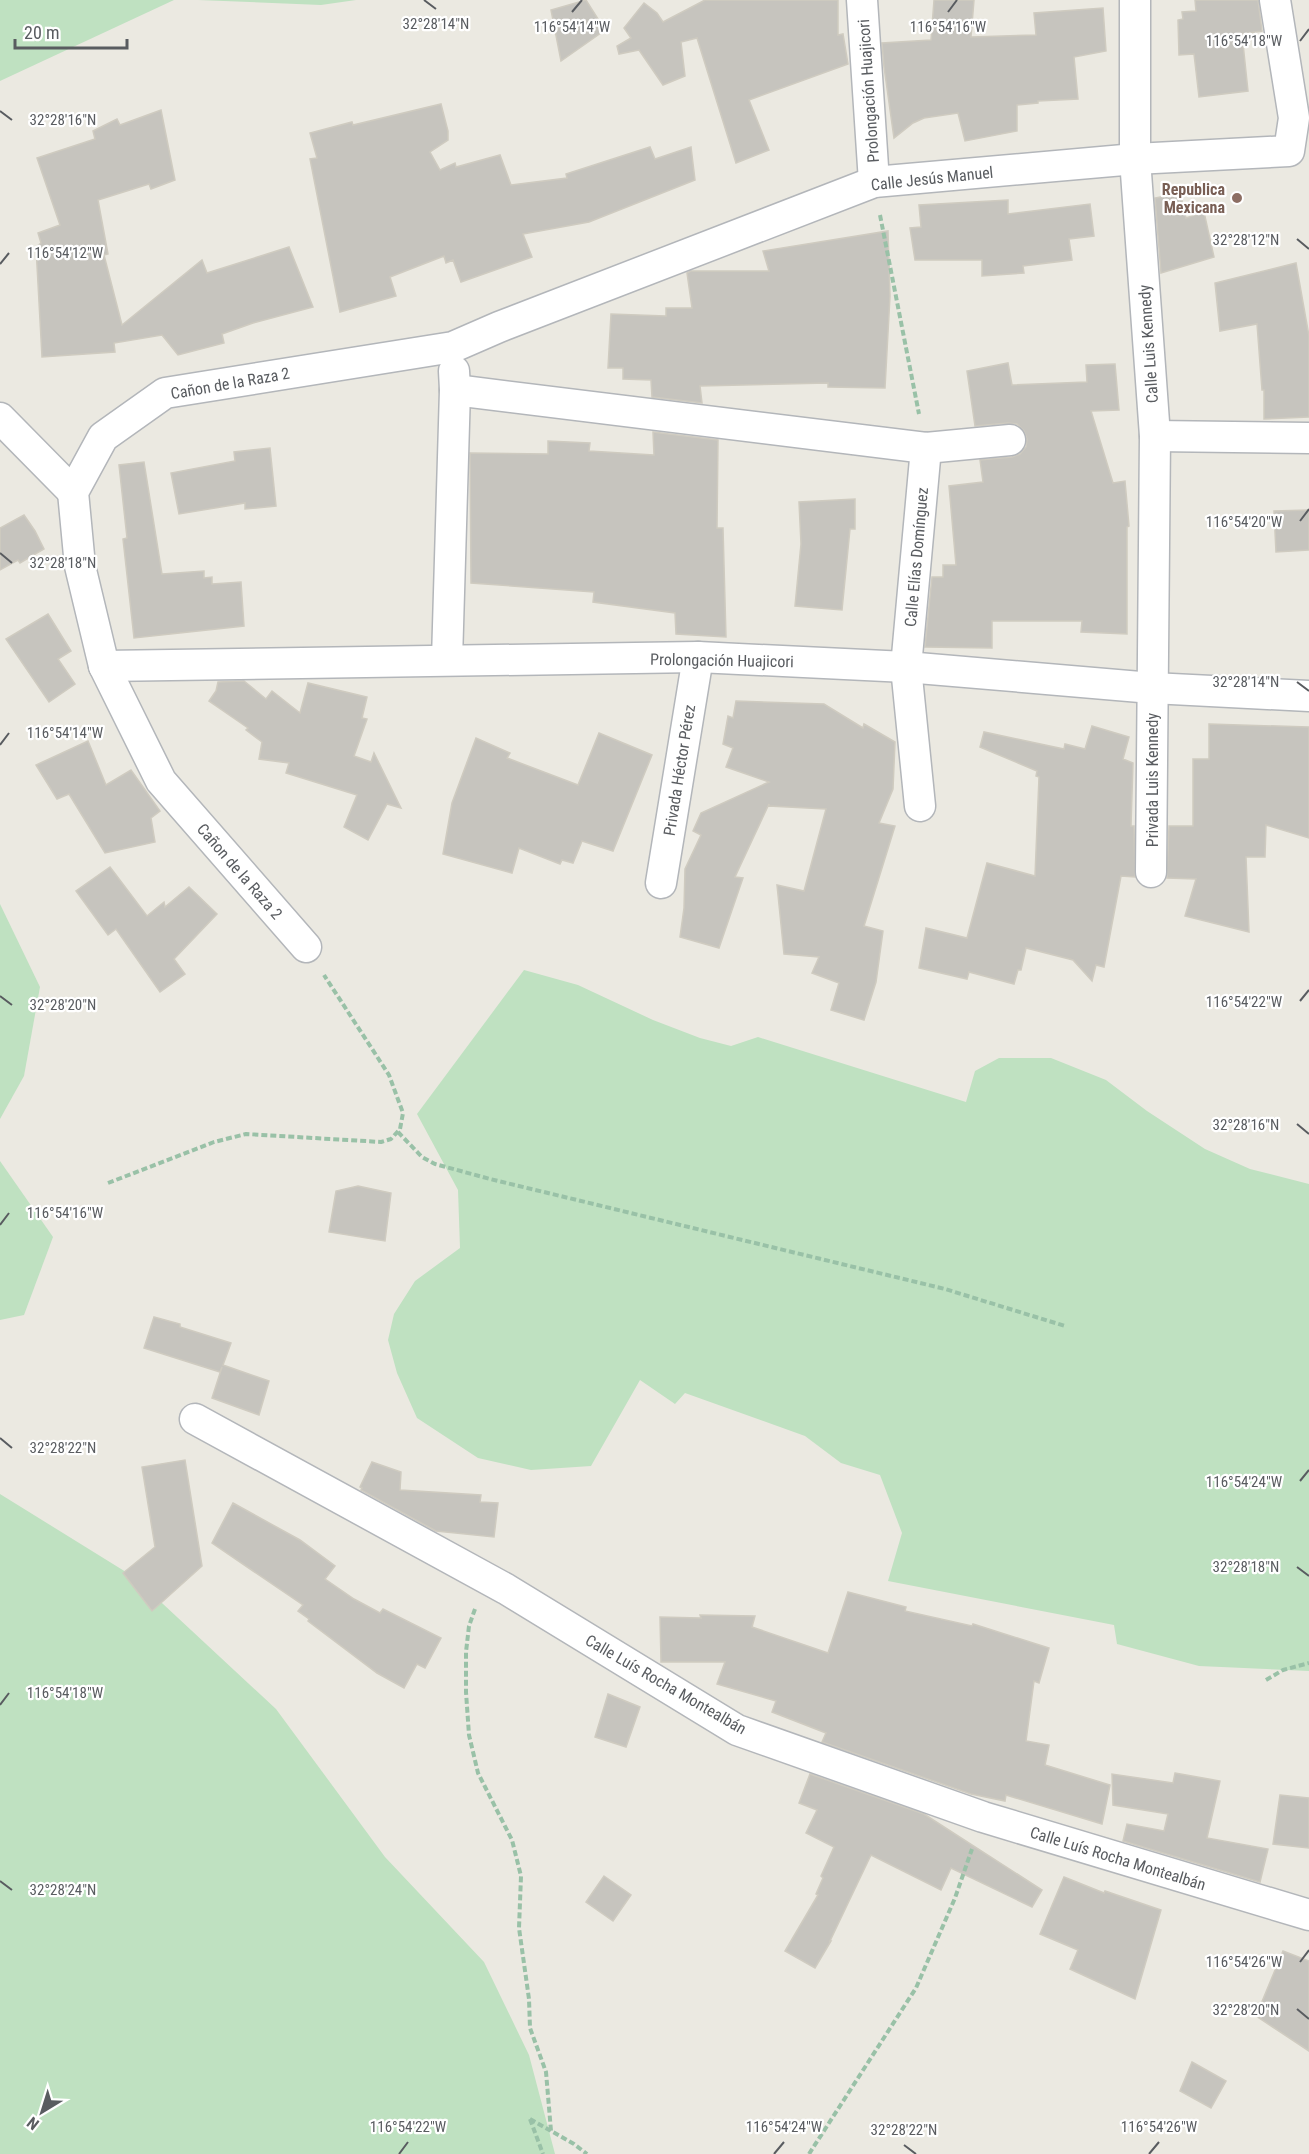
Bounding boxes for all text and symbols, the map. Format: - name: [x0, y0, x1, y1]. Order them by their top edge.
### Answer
- scale bar: [15, 12, 128, 50]
- text: 32°28'14"N: [403, 15, 469, 33]
- text: 116°54'14"W: [534, 18, 611, 36]
- text: 116°54'16"W: [910, 18, 987, 36]
- street label: Prolongación Huajicori: [854, 19, 883, 163]
- text: 20 m: [24, 22, 59, 43]
- text: 116°54'18"W: [1206, 32, 1283, 50]
- text: 32°28'16"N: [30, 111, 96, 129]
- street label: Calle Jesús Manuel: [870, 163, 994, 194]
- place label: Republica Mexicana: [1162, 180, 1225, 217]
- marker: Republica Mexicana: [1230, 191, 1244, 205]
- text: 32°28'12"N: [1213, 231, 1279, 249]
- text: 116°54'12"W: [27, 244, 104, 262]
- street label: Calle Luis Kennedy: [1135, 284, 1162, 404]
- street label: Cañon de la Raza 2: [169, 364, 291, 403]
- street label: Calle Elías Domínguez: [901, 486, 932, 628]
- text: 116°54'20"W: [1206, 513, 1283, 531]
- text: 32°28'18"N: [30, 554, 96, 572]
- street label: Prolongación Huajicori: [650, 650, 794, 671]
- text: 32°28'14"N: [1213, 673, 1279, 691]
- street label: Privada Héctor Pérez: [660, 703, 699, 837]
- street label: Privada Luis Kennedy: [1143, 712, 1162, 847]
- text: 116°54'14"W: [27, 724, 104, 742]
- street label: Cañon de la Raza 2: [193, 820, 286, 923]
- text: 116°54'22"W: [1206, 993, 1283, 1011]
- text: 32°28'20"N: [30, 996, 96, 1014]
- text: 32°28'16"N: [1213, 1116, 1279, 1134]
- text: 116°54'16"W: [27, 1204, 104, 1222]
- text: 32°28'22"N: [30, 1439, 96, 1457]
- text: 116°54'24"W: [1206, 1473, 1283, 1491]
- text: 32°28'18"N: [1213, 1558, 1279, 1576]
- street label: Calle Luís Rocha Montealbán: [582, 1631, 750, 1738]
- text: 116°54'18"W: [27, 1684, 104, 1702]
- street label: Calle Luís Rocha Montealbán: [1028, 1823, 1208, 1894]
- text: 32°28'24"N: [30, 1881, 96, 1899]
- text: 116°54'26"W: [1206, 1953, 1283, 1971]
- text: 32°28'20"N: [1213, 2001, 1279, 2019]
- north arrow: [12, 2082, 72, 2142]
- text: N: [23, 2113, 43, 2134]
- text: 116°54'22"W: [370, 2118, 447, 2136]
- text: 116°54'24"W: [746, 2118, 823, 2136]
- text: 116°54'26"W: [1121, 2118, 1198, 2136]
- text: 32°28'22"N: [871, 2121, 937, 2139]

